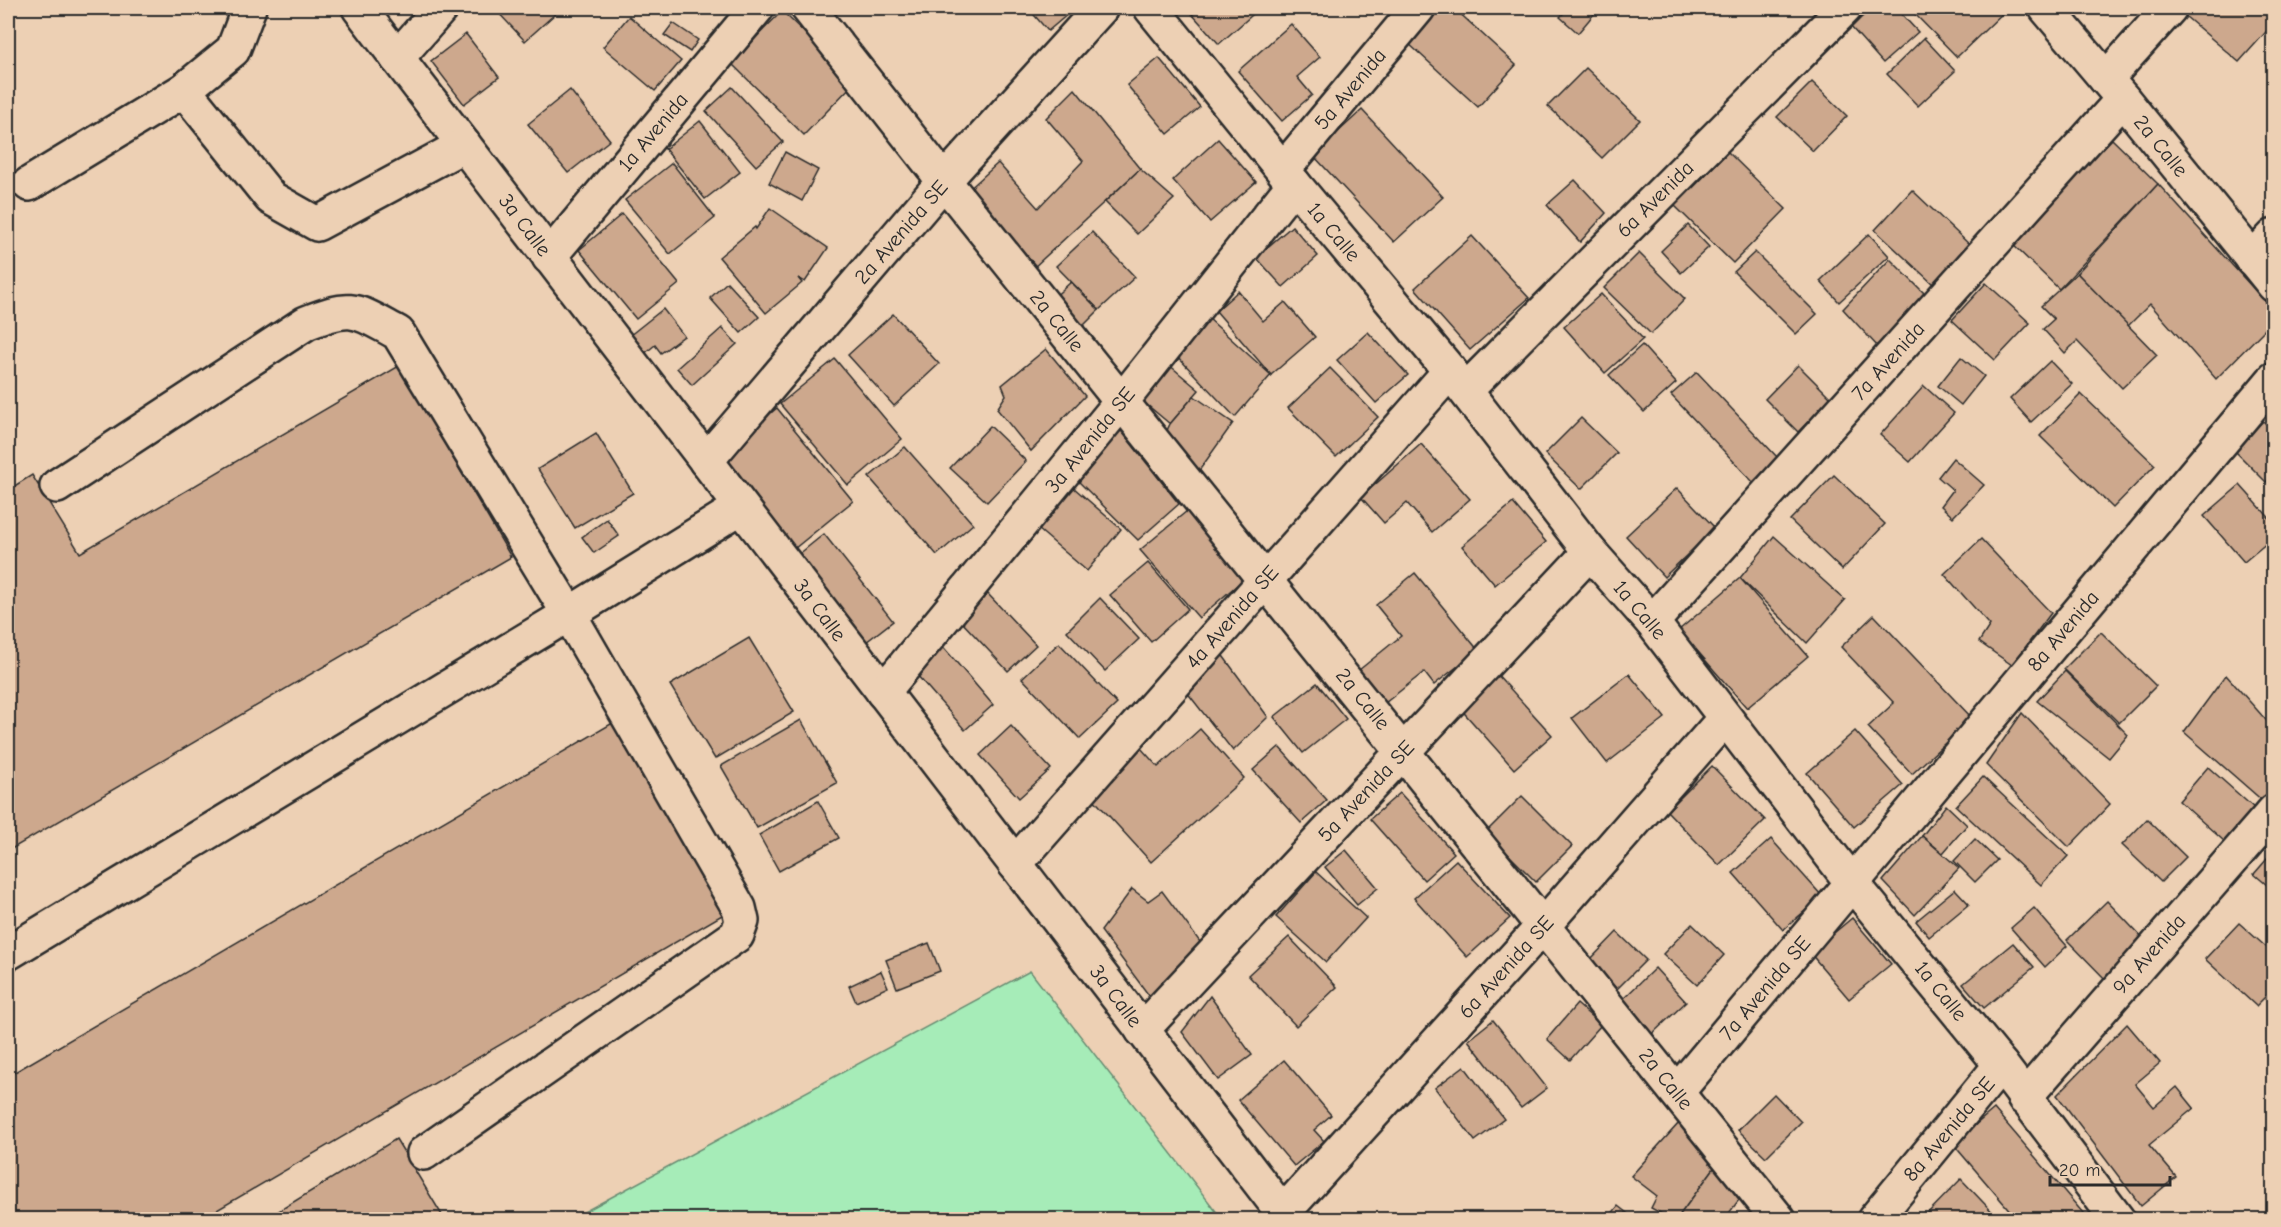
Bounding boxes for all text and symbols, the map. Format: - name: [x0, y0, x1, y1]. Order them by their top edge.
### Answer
- street label: 5a Avenida: [1309, 43, 1391, 135]
- street label: 1a Avenida: [613, 88, 693, 176]
- street label: 2a Calle: [2129, 110, 2193, 182]
- street label: 6a Avenida: [1612, 156, 1698, 242]
- street label: 2a Avenida SE: [849, 175, 953, 289]
- street label: 3a Calle: [494, 189, 556, 261]
- street label: 1a Calle: [1302, 198, 1366, 266]
- street label: 2a Calle: [1025, 285, 1089, 357]
- street label: 7a Avenida: [1847, 317, 1929, 405]
- street label: 3a Avenida SE: [1040, 382, 1140, 498]
- street label: 4a Avenida SE: [1181, 561, 1283, 673]
- street label: 3a Calle: [789, 574, 851, 646]
- street label: 1a Calle: [1608, 576, 1672, 644]
- street label: 8a Avenida: [2022, 586, 2104, 676]
- street label: 2a Calle: [1331, 663, 1395, 735]
- street label: 5a Avenida SE: [1313, 735, 1419, 847]
- street label: 9a Avenida: [2108, 909, 2190, 999]
- street label: 6a Avenida SE: [1454, 911, 1558, 1023]
- street label: 7a Avenida SE: [1715, 931, 1815, 1045]
- street label: 1a Calle: [1910, 956, 1972, 1026]
- street label: 3a Calle: [1085, 960, 1147, 1032]
- street label: 2a Calle: [1634, 1043, 1698, 1115]
- street label: 8a Avenida SE: [1898, 1072, 2000, 1186]
- scale bar: [2050, 1149, 2170, 1187]
- text: 20 m: [2059, 1160, 2100, 1181]

